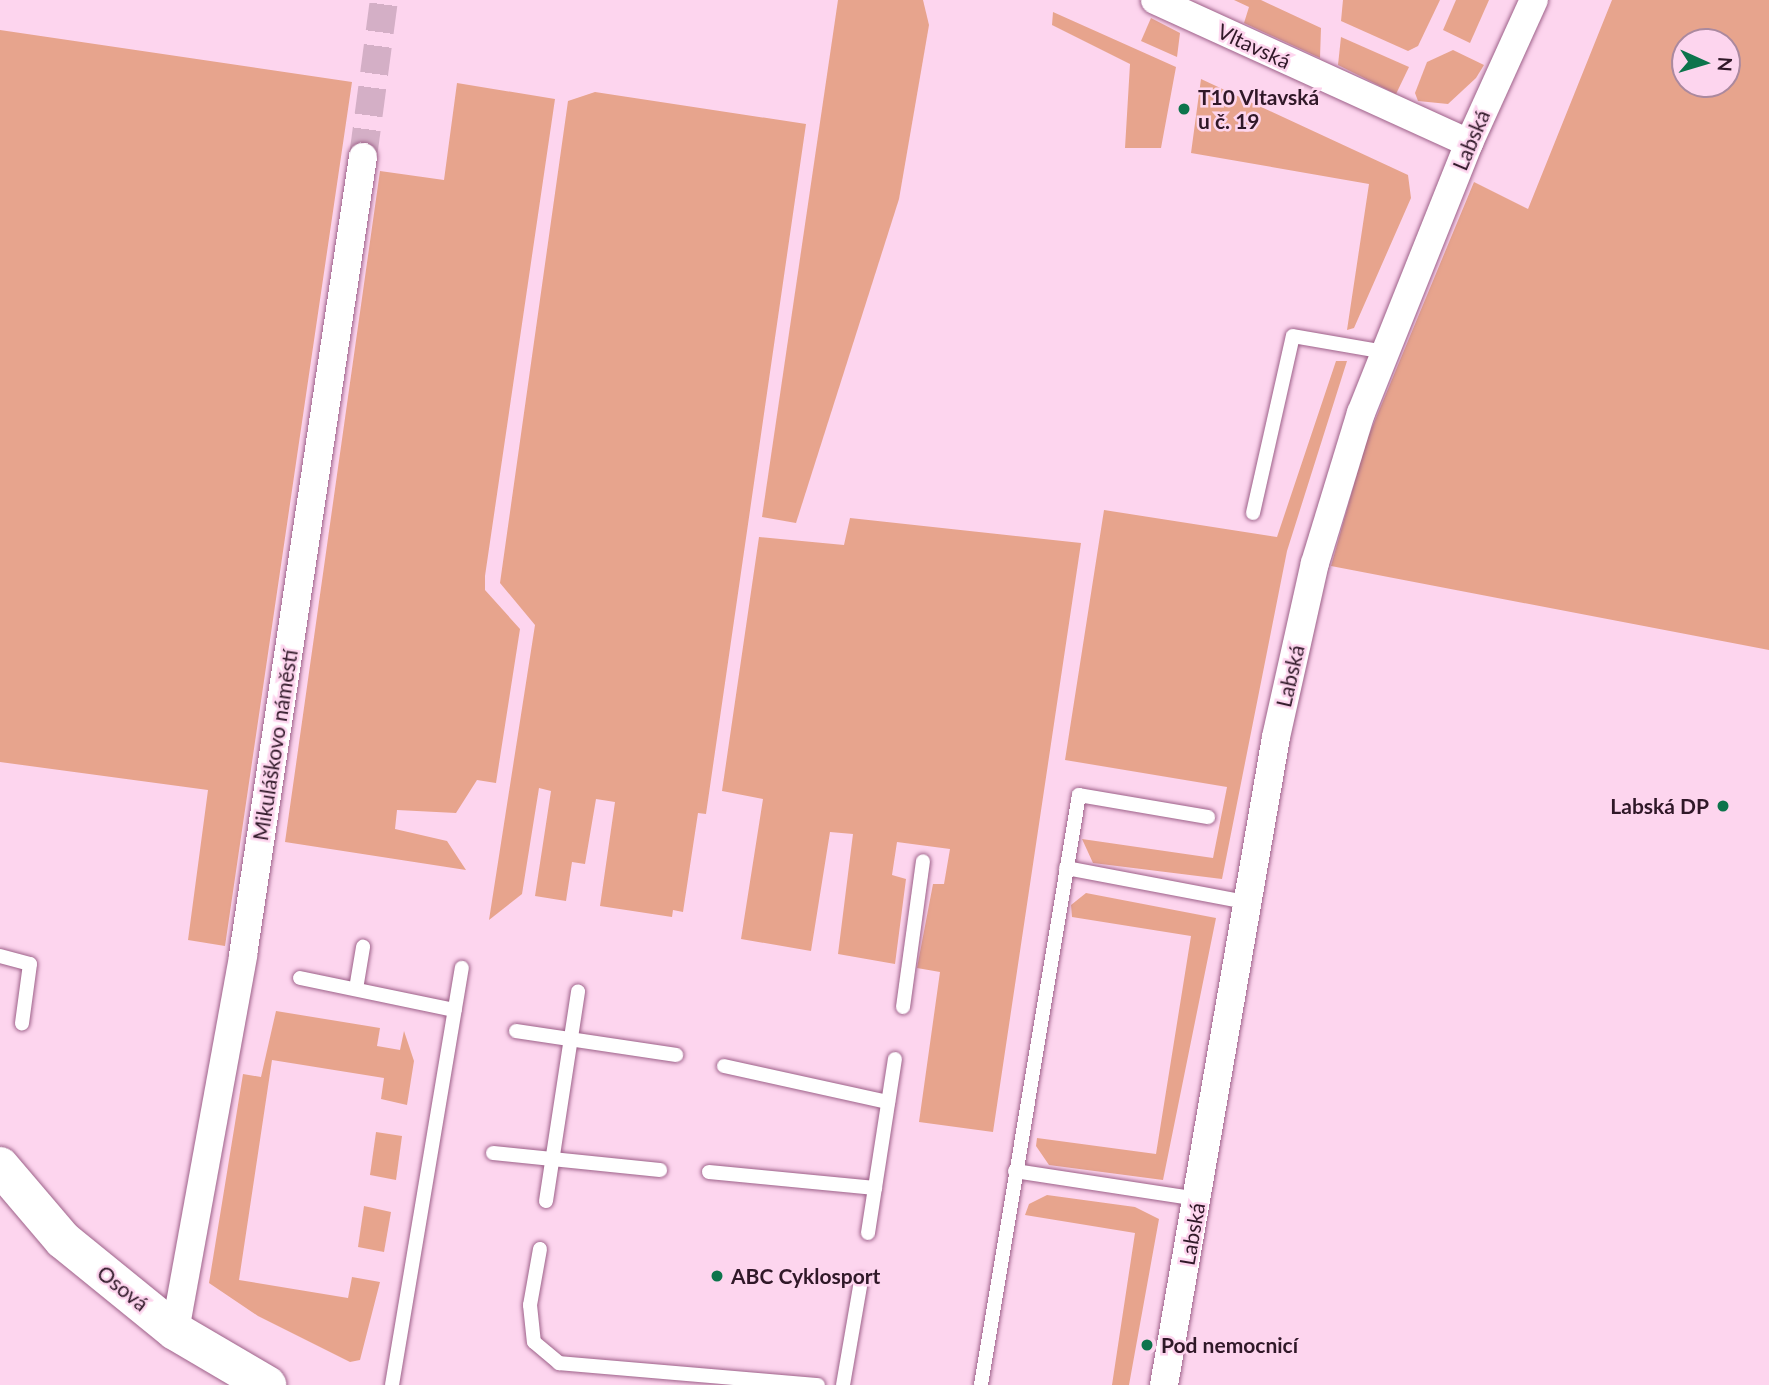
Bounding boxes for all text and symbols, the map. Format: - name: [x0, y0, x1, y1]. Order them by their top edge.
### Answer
- street label: Vltavská: [1213, 18, 1295, 74]
- north arrow: [1671, 28, 1741, 98]
- text: N: [1713, 56, 1737, 72]
- place label: T10 Vltavská u č. 19: [1198, 84, 1320, 134]
- marker: T10 Vltavská u č. 19: [1176, 101, 1192, 117]
- street label: Labská: [1447, 106, 1495, 174]
- street label: Labská: [1271, 642, 1309, 710]
- street label: Mikuláškovo náměstí: [247, 648, 303, 842]
- place label: Labská DP: [1610, 793, 1709, 819]
- marker: Labská DP: [1715, 798, 1731, 814]
- street label: Labská: [1174, 1201, 1210, 1267]
- street label: Osová: [92, 1260, 154, 1316]
- place label: ABC Cyklosport: [731, 1263, 880, 1289]
- marker: ABC Cyklosport: [709, 1268, 725, 1284]
- place label: Pod nemocnicí: [1161, 1332, 1298, 1358]
- marker: Pod nemocnicí: [1139, 1337, 1155, 1353]

